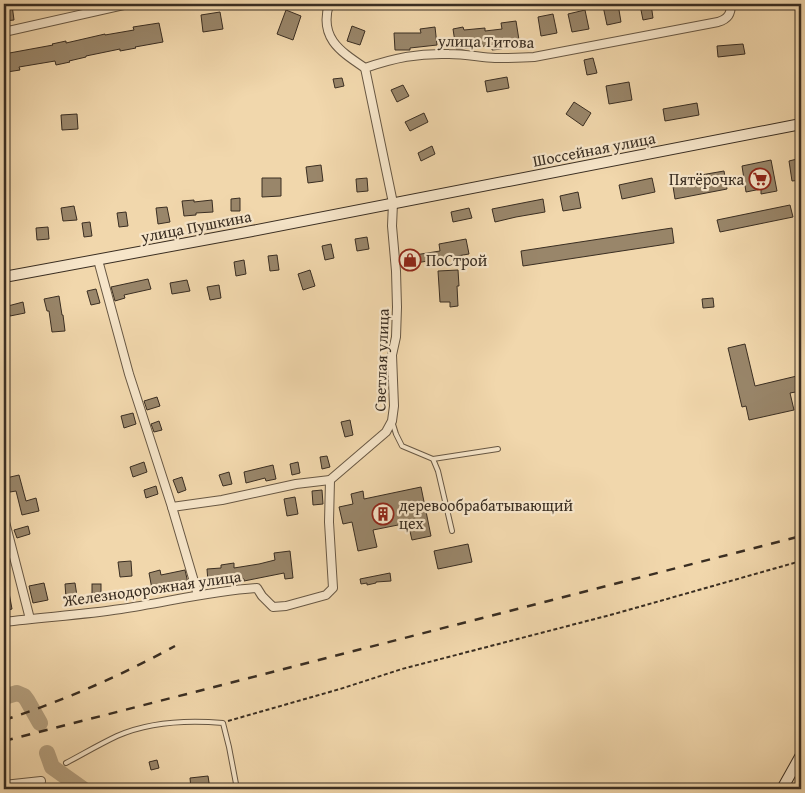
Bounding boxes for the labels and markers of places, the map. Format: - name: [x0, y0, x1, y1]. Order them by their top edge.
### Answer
- place label: Пятёрочка: [669, 167, 744, 191]
- supermarket icon: Пятёрочка: [748, 167, 772, 191]
- shop icon: ПоСтрой: [398, 248, 422, 272]
- place label: ПоСтрой: [426, 248, 488, 272]
- place label: деревообрабатывающий цех: [399, 493, 574, 535]
- building icon: деревообрабатывающий цех: [371, 502, 395, 526]

